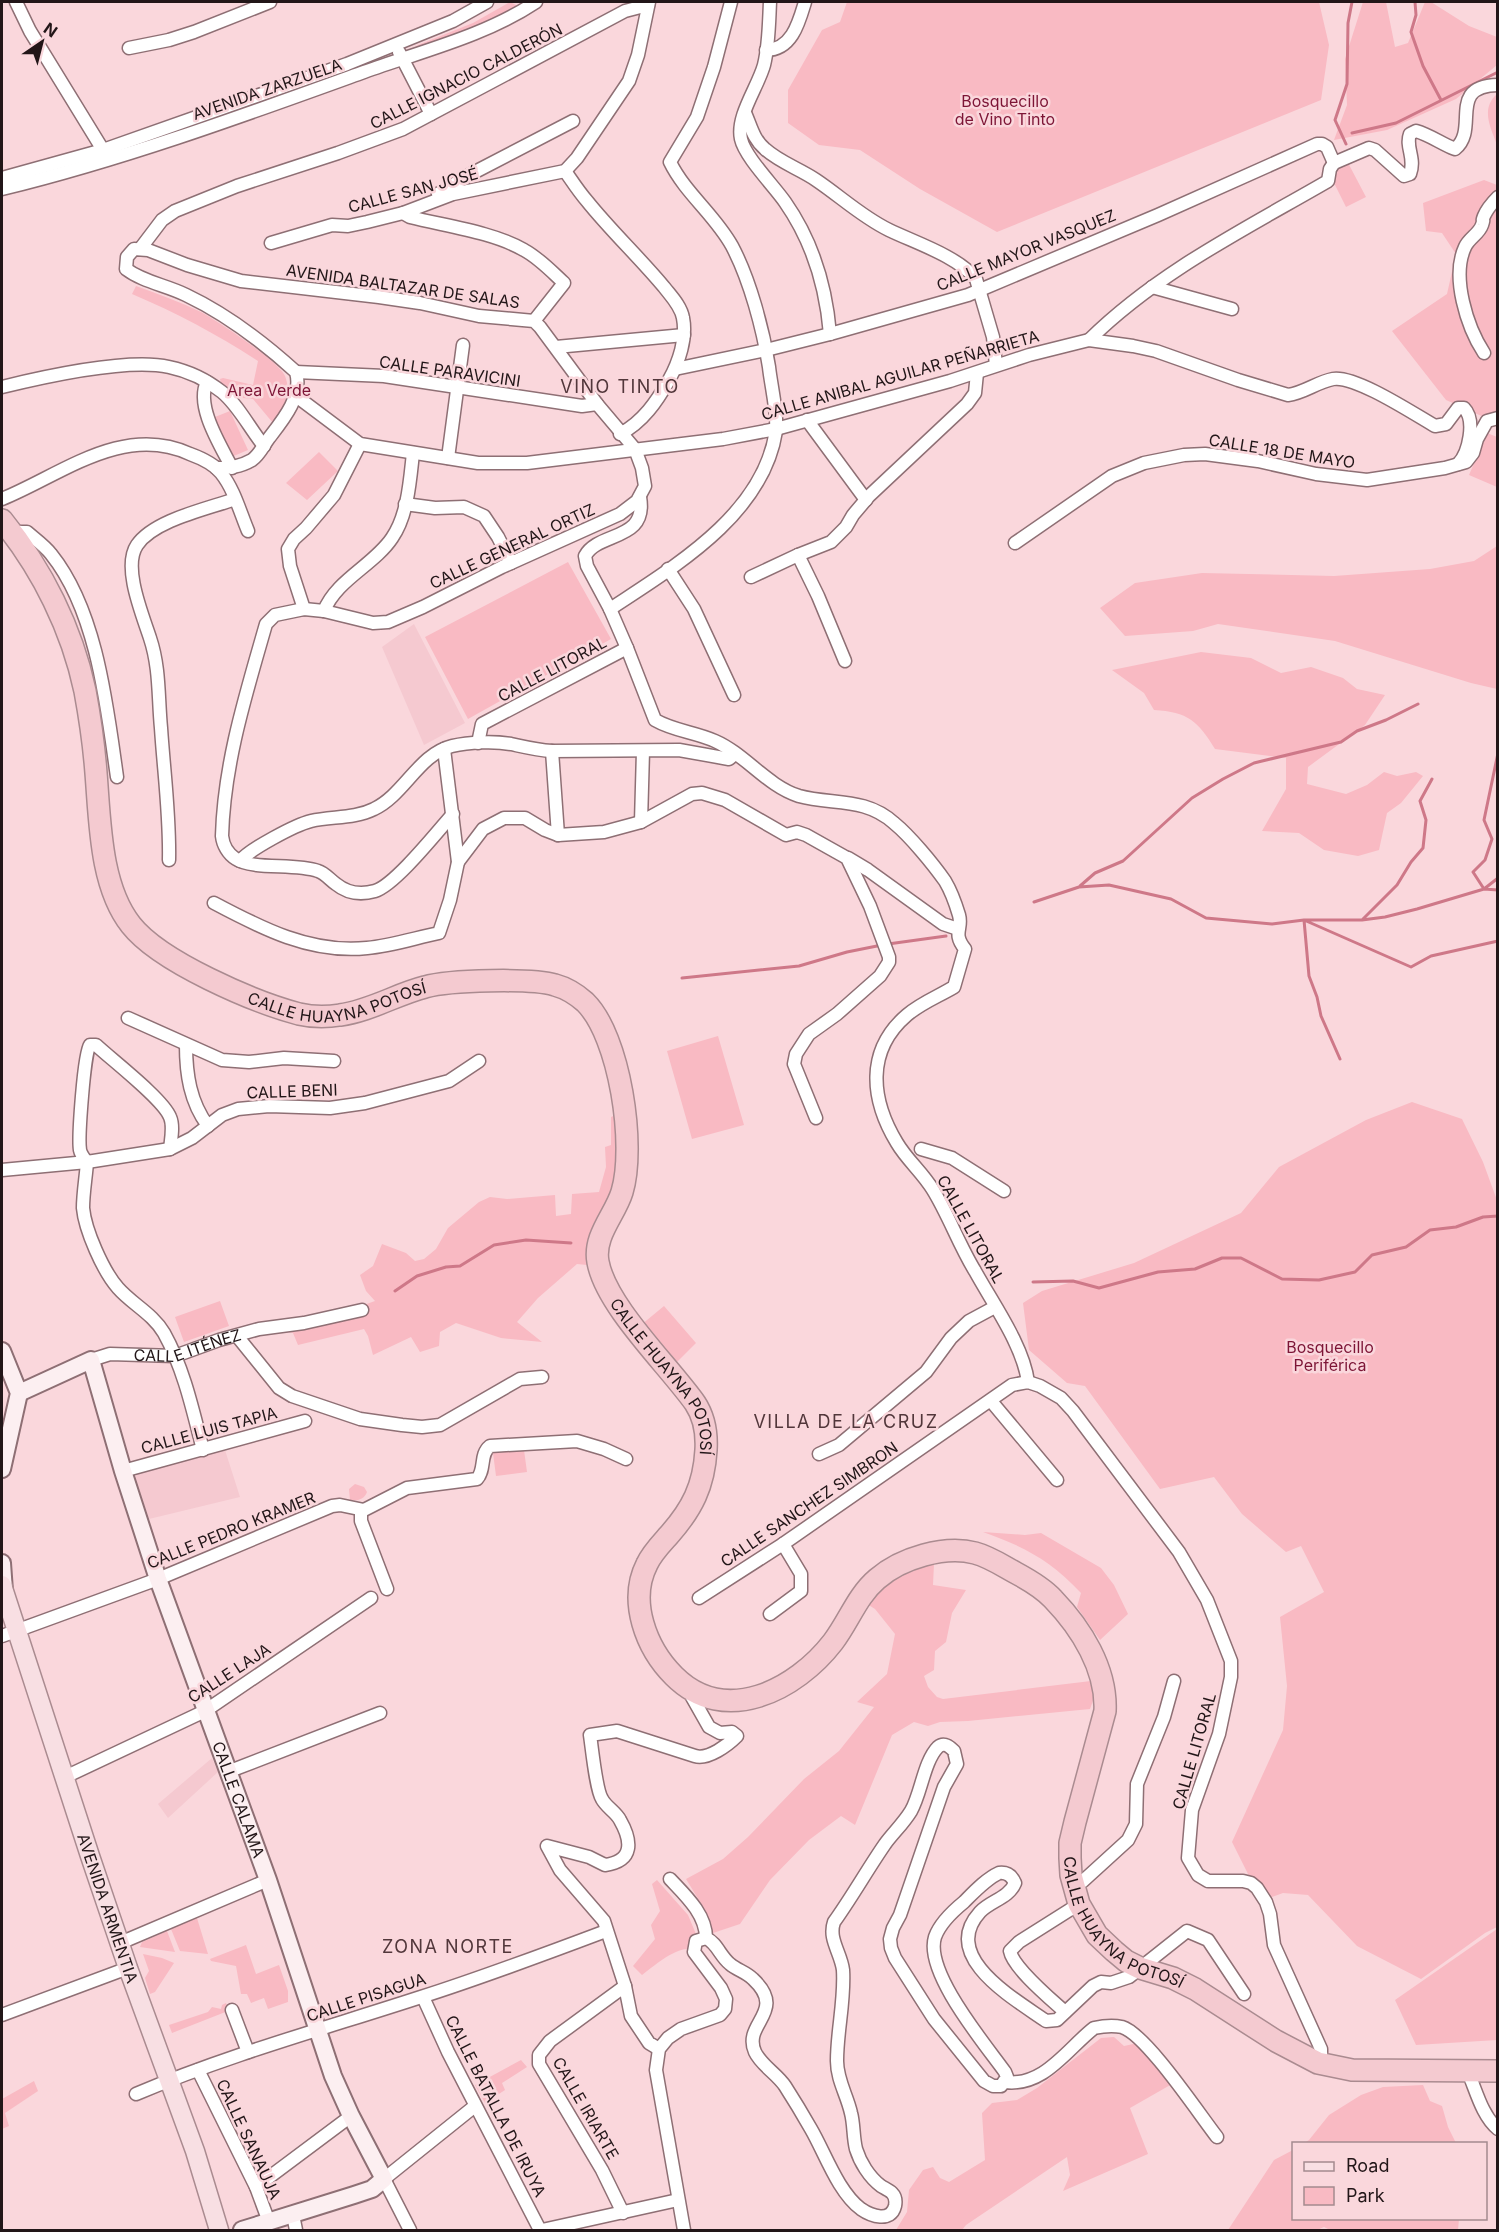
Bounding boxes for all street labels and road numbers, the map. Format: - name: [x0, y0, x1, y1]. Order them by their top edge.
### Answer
- street label: CALLE IGNACIO CALDERÓN: [366, 19, 566, 133]
- street label: AVENIDA ZARZUELA: [190, 54, 344, 124]
- street label: CALLE SAN JOSÉ: [346, 163, 480, 217]
- street label: CALLE MAYOR VASQUEZ: [934, 205, 1118, 295]
- street label: AVENIDA BALTAZAR DE SALAS: [285, 260, 521, 312]
- street label: CALLE ANIBAL AGUILAR PEÑARRIETA: [759, 326, 1041, 424]
- street label: CALLE PARAVICINI: [378, 351, 522, 391]
- street label: CALLE 18 DE MAYO: [1207, 430, 1357, 472]
- street label: CALLE GENERAL ORTIZ: [426, 499, 598, 593]
- street label: CALLE LITORAL: [494, 632, 610, 706]
- street label: CALLE HUAYNA POTOSÍ: [245, 977, 429, 1027]
- street label: CALLE BENI: [246, 1079, 338, 1103]
- street label: CALLE LITORAL: [933, 1171, 1009, 1287]
- street label: CALLE HUAYNA POTOSÍ: [606, 1294, 716, 1456]
- street label: CALLE ITÉNEZ: [133, 1324, 243, 1366]
- street label: CALLE LUIS TAPIA: [139, 1402, 279, 1458]
- street label: CALLE SANCHEZ SIMBRON: [716, 1437, 902, 1571]
- street label: CALLE PEDRO KRAMER: [144, 1487, 318, 1573]
- street label: CALLE LAJA: [184, 1639, 274, 1707]
- street label: CALLE LITORAL: [1168, 1690, 1220, 1812]
- street label: CALLE CALAMA: [208, 1738, 269, 1861]
- street label: AVENIDA ARMENTIA: [73, 1831, 143, 1986]
- street label: CALLE HUAYNA POTOSÍ: [1060, 1856, 1188, 1992]
- street label: CALLE PISAGUA: [304, 1968, 428, 2026]
- street label: CALLE BATALLA DE IRUYA: [441, 2012, 551, 2200]
- street label: CALLE IRIARTE: [549, 2053, 623, 2163]
- street label: CALLE SANAUJA: [212, 2076, 286, 2202]

